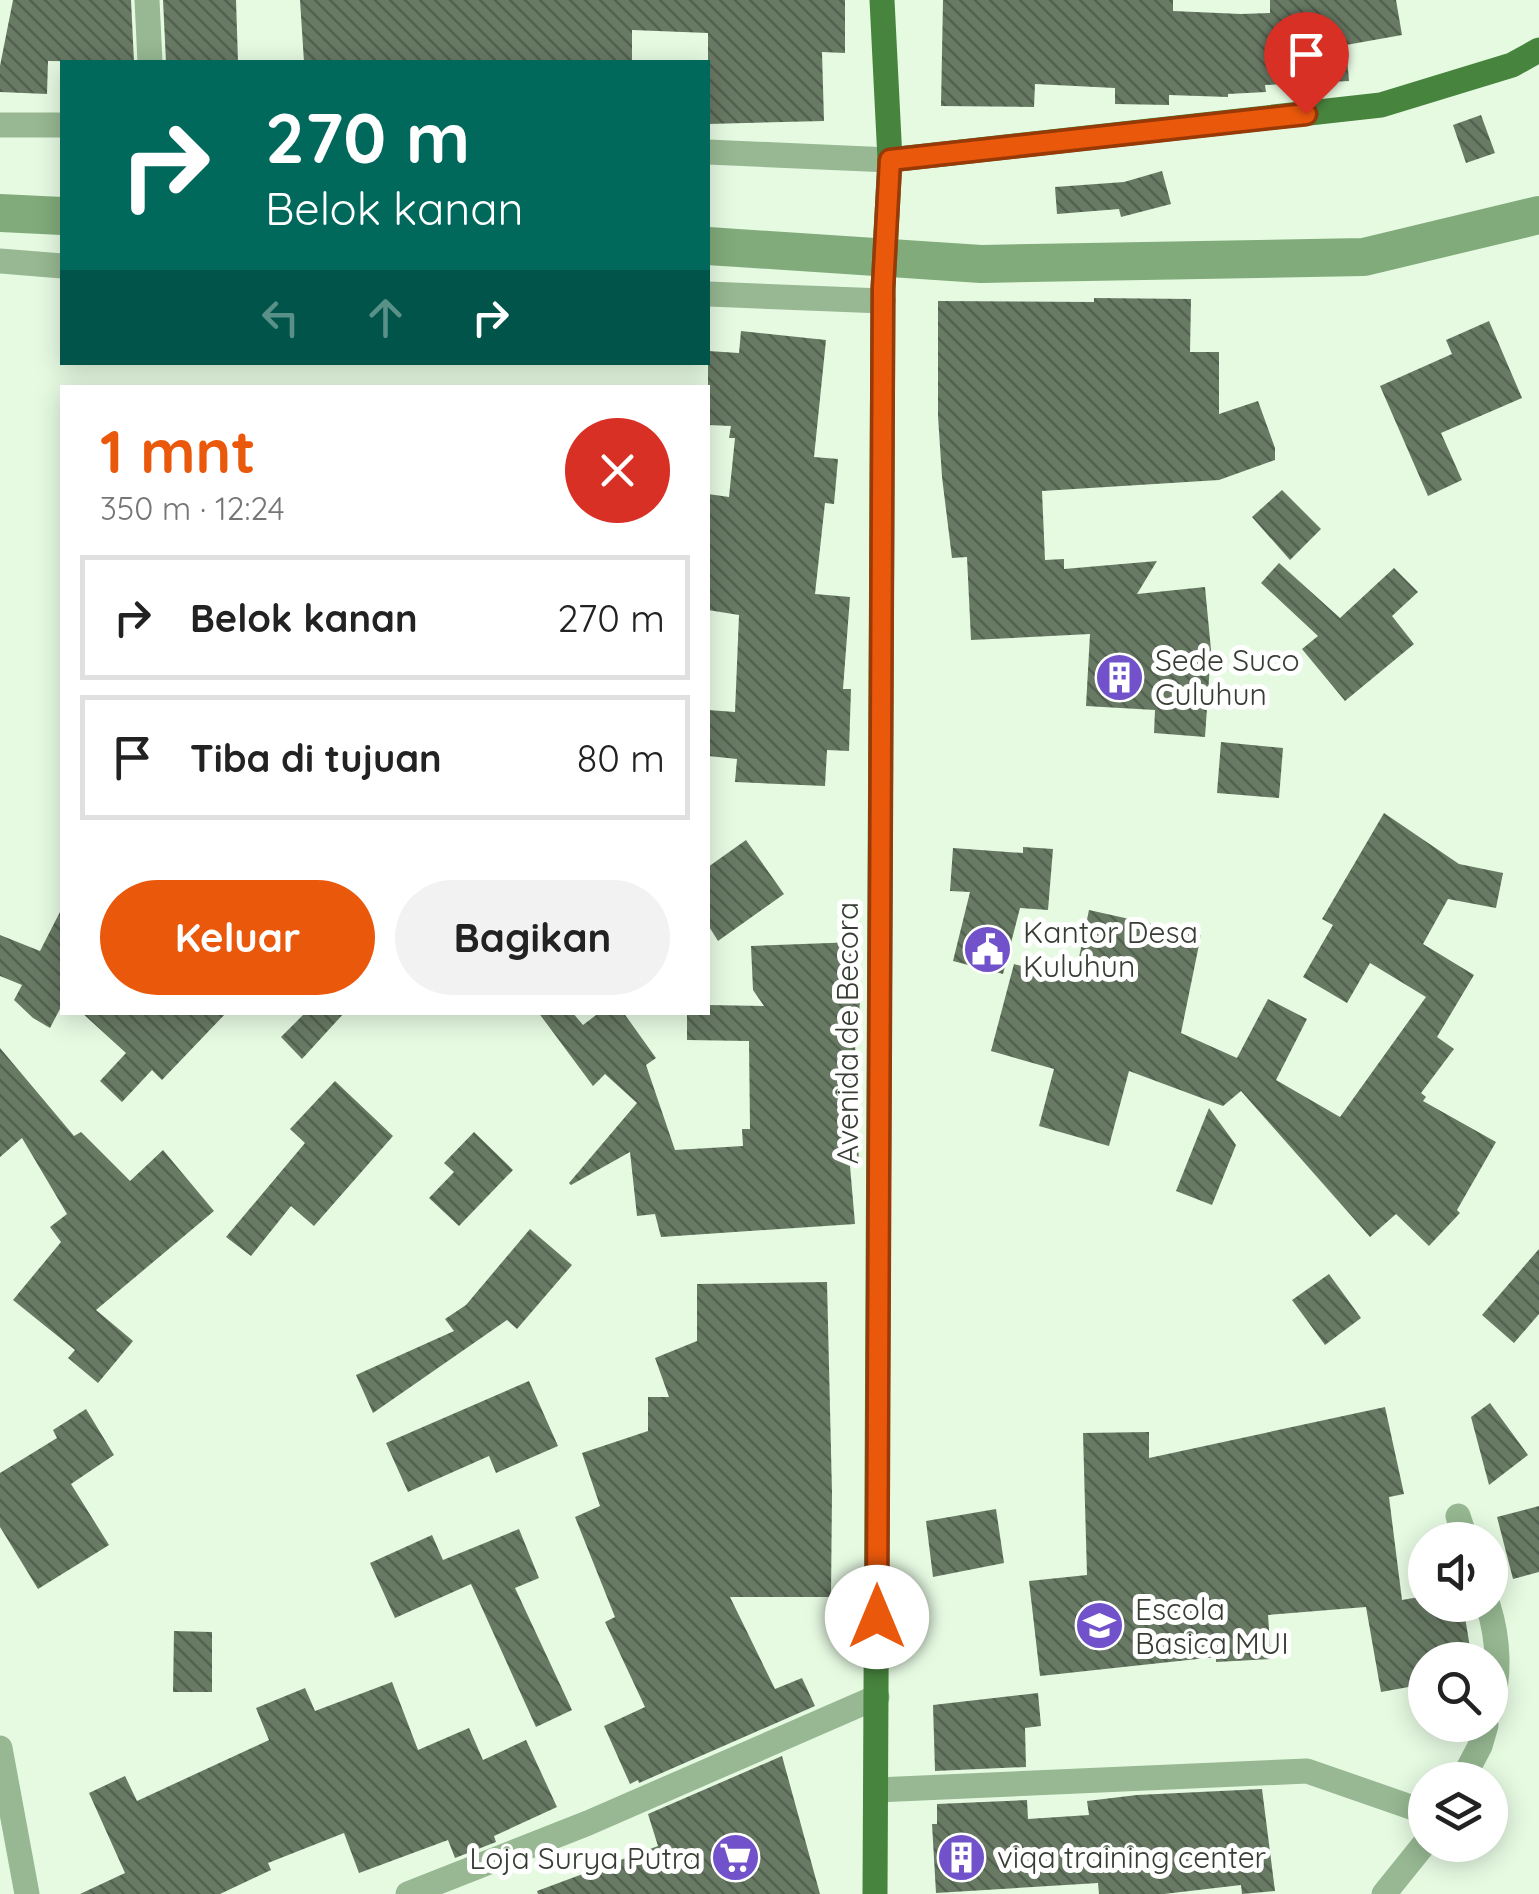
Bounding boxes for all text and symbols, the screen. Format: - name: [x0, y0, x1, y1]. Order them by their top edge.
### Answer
- pin: [1264, 12, 1349, 115]
- icon: arrive: [1279, 27, 1334, 82]
- text: 270 m: [265, 93, 470, 181]
- icon: right: [100, 100, 230, 230]
- text: Belok kanan: [265, 180, 524, 236]
- icon: left: [253, 290, 308, 345]
- icon: ahead: [358, 290, 413, 345]
- icon: right: [463, 290, 518, 345]
- text: 1 mnt: [100, 413, 256, 488]
- button: close: [565, 418, 670, 523]
- text: 350 m · 12:24: [100, 488, 285, 528]
- icon: right: [105, 590, 160, 645]
- text: Belok kanan: [190, 594, 418, 642]
- text: 270 m: [558, 594, 665, 642]
- place label: Sede Suco Culuhun: [1155, 641, 1300, 713]
- building icon: Sede Suco Culuhun: [1094, 651, 1146, 703]
- icon: arrive: [105, 730, 160, 785]
- text: Tiba di tujuan: [190, 734, 442, 782]
- text: 80 m: [577, 734, 665, 782]
- button: Keluar: [100, 880, 375, 995]
- button: Bagikan: [395, 880, 670, 995]
- street label: Avenida de Becora: [828, 902, 866, 1164]
- place label: Kantor Desa Kuluhun: [1023, 913, 1198, 985]
- public building icon: Kantor Desa Kuluhun: [962, 923, 1014, 975]
- map controls: [1408, 1522, 1508, 1862]
- button: sound: [1408, 1522, 1508, 1622]
- position arrow: [825, 1565, 929, 1669]
- place label: Escola Basica MUI: [1135, 1590, 1289, 1662]
- school or university icon: Escola Basica MUI: [1074, 1600, 1126, 1652]
- button: search: [1408, 1642, 1508, 1742]
- button: layers: [1408, 1762, 1508, 1862]
- building icon: viqa training center: [936, 1831, 988, 1883]
- supermarket icon: Loja Surya Putra: [710, 1832, 762, 1884]
- place label: viqa training center: [997, 1838, 1267, 1876]
- place label: Loja Surya Putra: [469, 1839, 701, 1877]

